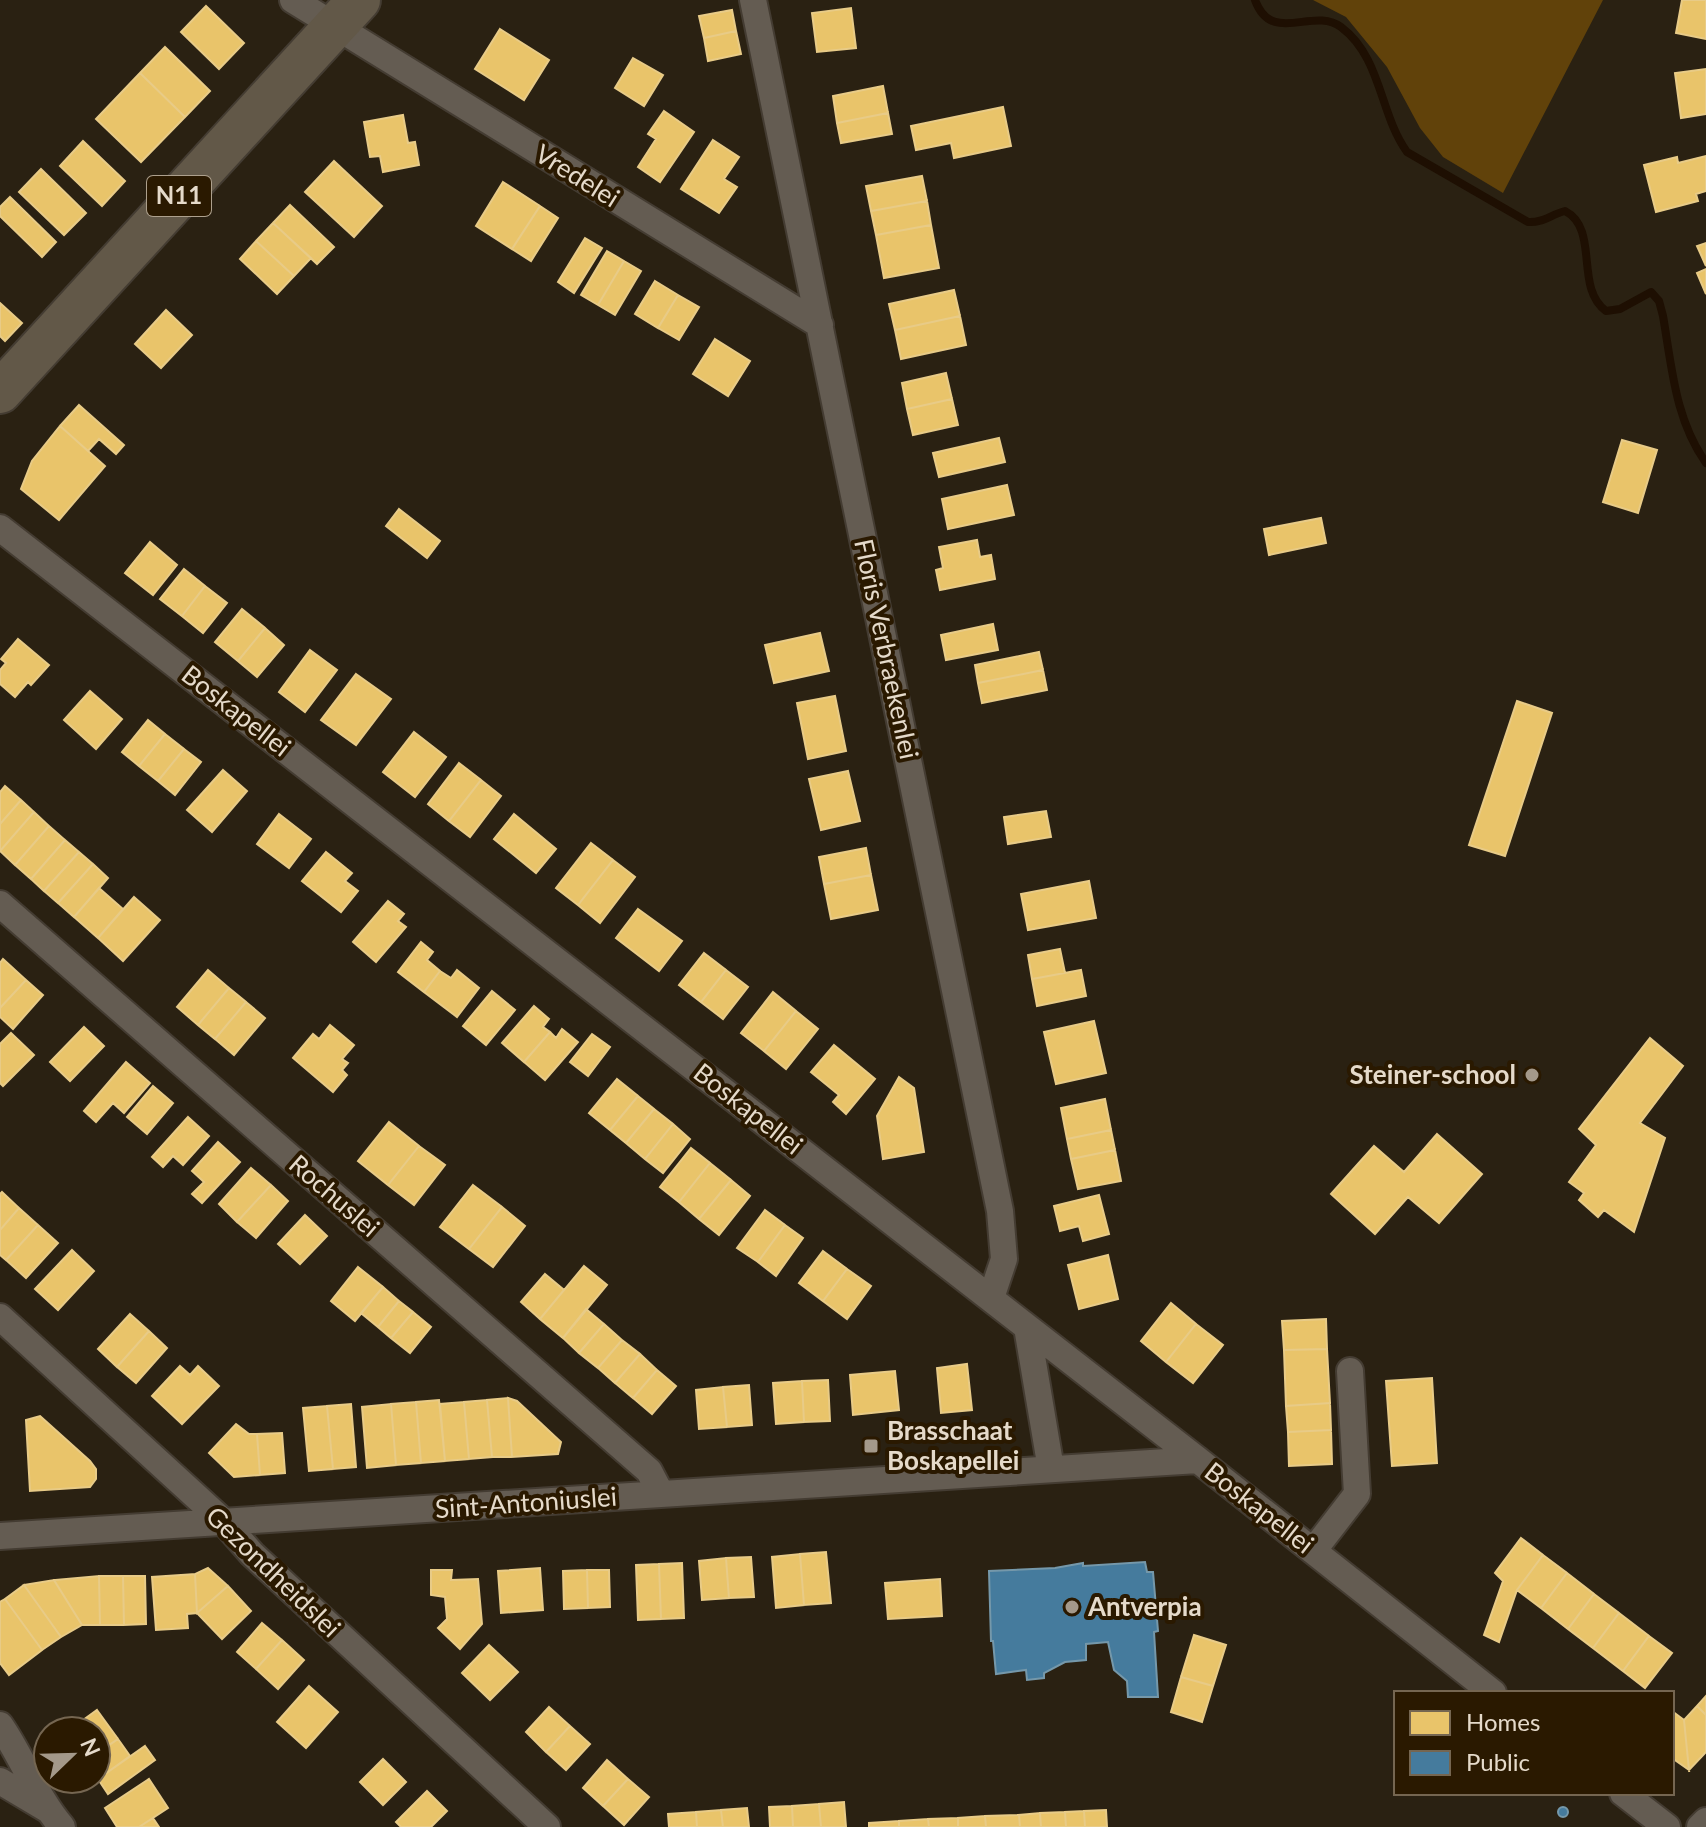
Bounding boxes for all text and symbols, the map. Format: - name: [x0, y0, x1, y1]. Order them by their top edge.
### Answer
- street label: Vredelei: [530, 137, 626, 213]
- road number: N11: [147, 176, 211, 216]
- street label: Floris Verbraekenlei: [848, 536, 926, 762]
- street label: Boskapellei: [176, 658, 297, 763]
- street label: Boskapellei: [688, 1056, 809, 1161]
- place label: Steiner-school: [1350, 1058, 1516, 1090]
- marker: Steiner-school: [1523, 1066, 1541, 1084]
- street label: Rochuslei: [283, 1147, 386, 1243]
- place label: Brasschaat Boskapellei: [887, 1414, 1019, 1476]
- marker: Brasschaat Boskapellei: [862, 1437, 880, 1455]
- street label: Boskapellei: [1199, 1455, 1320, 1560]
- street label: Sint-Antoniuslei: [434, 1480, 618, 1524]
- street label: Gezondheidslei: [200, 1499, 347, 1643]
- place label: Antverpia: [1087, 1590, 1202, 1622]
- marker: Antverpia: [1063, 1598, 1081, 1616]
- legend: [1394, 1691, 1674, 1795]
- text: Homes: [1466, 1707, 1540, 1736]
- north arrow: [32, 1715, 112, 1795]
- text: N: [75, 1734, 107, 1760]
- text: Public: [1466, 1747, 1530, 1776]

